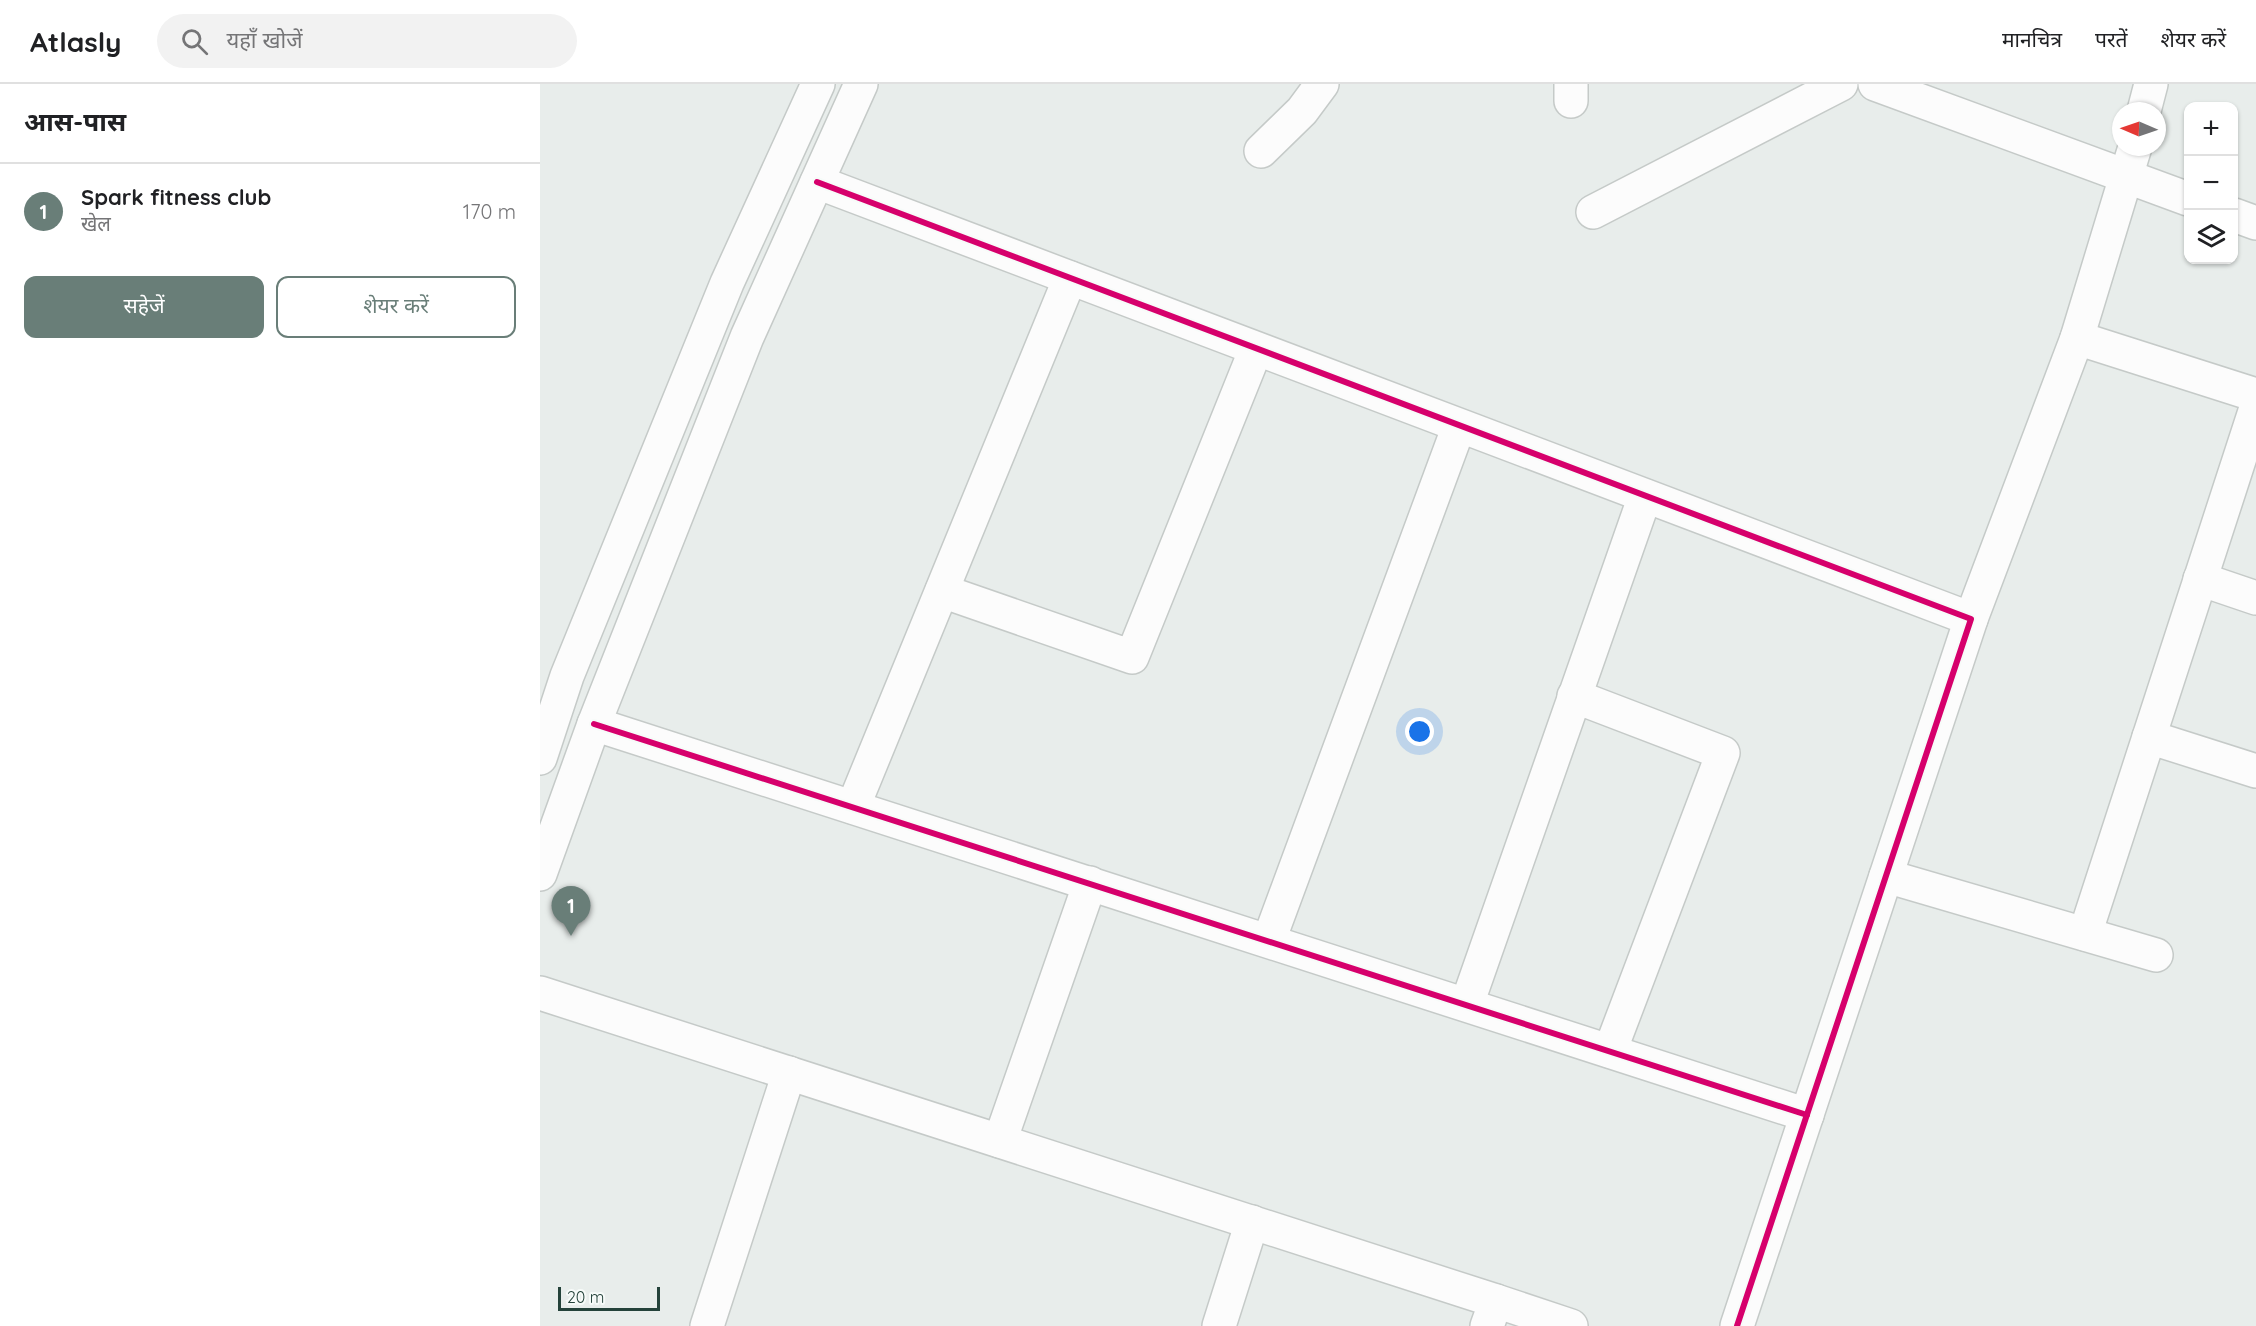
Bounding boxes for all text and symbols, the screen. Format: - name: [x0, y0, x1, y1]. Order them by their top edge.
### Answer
- search box: [157, 14, 577, 68]
- text: Atlasly: [30, 24, 121, 59]
- icon: search: [178, 25, 211, 58]
- text: यहाँ खोजें: [226, 26, 303, 54]
- text: मानचित्र: [2002, 26, 2062, 52]
- text: परतें: [2095, 26, 2128, 52]
- text: शेयर करें: [2161, 26, 2226, 52]
- north arrow: [2112, 102, 2166, 156]
- map controls: [2184, 102, 2238, 264]
- button: +: [2184, 102, 2238, 156]
- text: आस-पास: [24, 105, 126, 138]
- button: −: [2184, 156, 2238, 210]
- text: Spark fitness club: [81, 183, 271, 211]
- text: 1: [40, 199, 47, 224]
- text: 170 m: [463, 199, 516, 224]
- button: layers: [2184, 210, 2238, 264]
- text: खेल: [81, 211, 111, 236]
- button: सहेजें: [24, 276, 264, 338]
- button: शेयर करें: [276, 276, 516, 338]
- your location: [1405, 717, 1434, 746]
- pin: 1: [552, 886, 591, 936]
- scale bar: [558, 1284, 660, 1312]
- text: 20 m: [567, 1287, 604, 1307]

